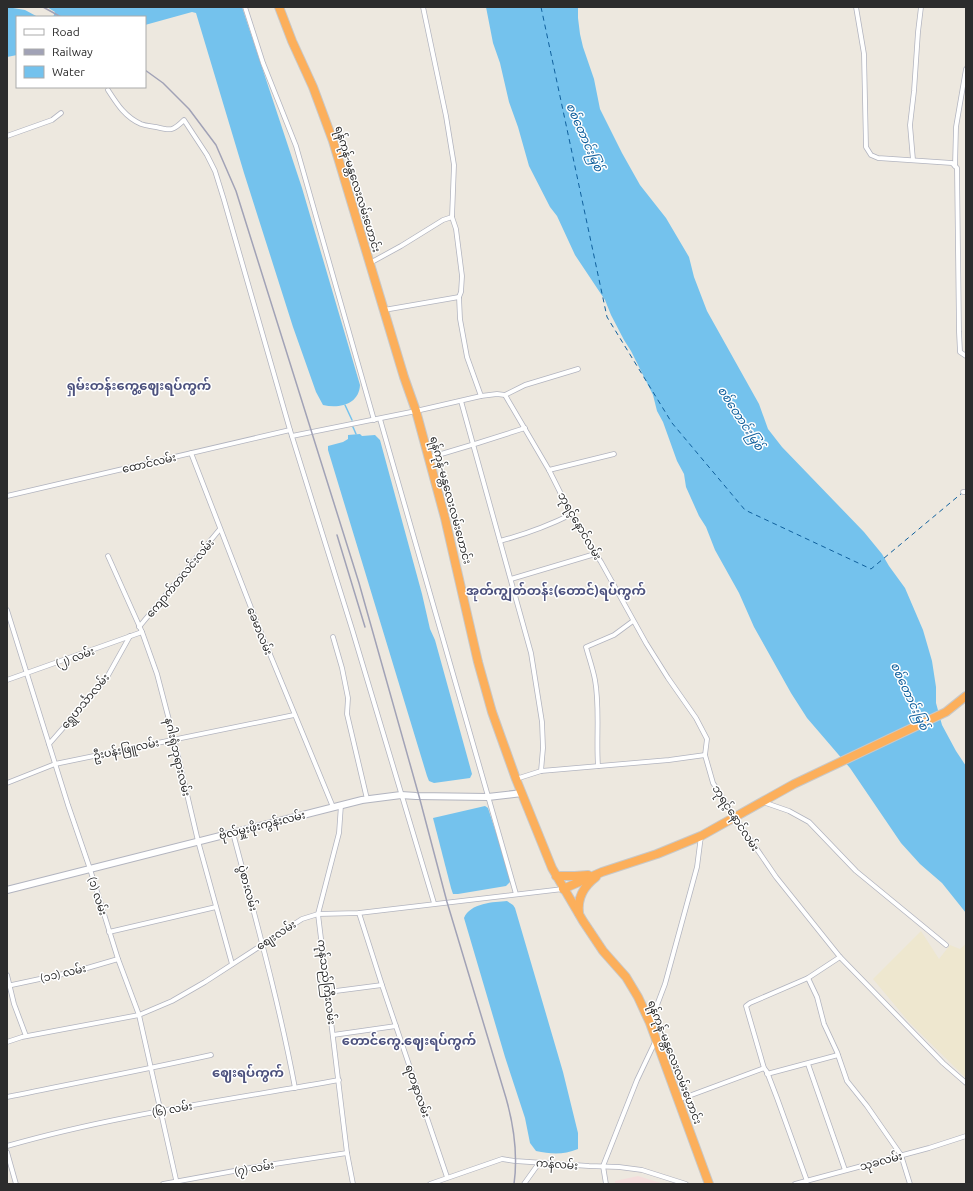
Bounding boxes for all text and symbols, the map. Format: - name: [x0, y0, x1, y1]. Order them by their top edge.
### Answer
- legend: [16, 16, 146, 88]
- text: Road: [52, 25, 80, 38]
- text: Railway: [52, 45, 93, 58]
- text: Water: [52, 65, 85, 78]
- water label: စစ်တောင်းမြစ်: [560, 100, 608, 176]
- street label: ရန်ကုန်-မန္တလေးလမ်းဟောင်း: [330, 124, 384, 255]
- district label: ရှမ်းတန်းကွေ့ဈေးရပ်ကွက်: [67, 376, 211, 397]
- water label: စစ်တောင်းမြစ်: [712, 383, 769, 455]
- street label: ရန်ကုန်-မန္တလေးလမ်းဟောင်း: [425, 435, 475, 566]
- street label: ထောင်လမ်း: [121, 450, 177, 475]
- street label: ဘုရင့်နောင်လမ်း: [553, 490, 605, 564]
- street label: ကျောက်တလင်းလမ်း: [143, 536, 219, 622]
- district label: အုတ်ကျွတ်တန်း(တောင်)ရပ်ကွက်: [466, 581, 646, 602]
- street label: ခေမာလမ်း: [245, 605, 276, 657]
- street label: (၂) လမ်း: [54, 643, 97, 672]
- water label: စစ်တောင်းမြစ်: [885, 659, 934, 735]
- street label: ရွှေဟင်္သာလမ်း: [58, 670, 114, 733]
- street label: နဂါးရုံဘုရားလမ်း: [160, 716, 194, 798]
- street label: ဦးပန်းဖြူလမ်း: [92, 735, 161, 765]
- street label: ဘုရင့်နောင်လမ်း: [708, 782, 763, 855]
- street label: ဗိုလ်မှူးဖိုးကွန်းလမ်း: [217, 807, 307, 844]
- street label: ပွဲစားလမ်း: [233, 863, 261, 913]
- street label: (၁) လမ်း: [85, 875, 111, 917]
- street label: စျေးလမ်း: [254, 917, 300, 955]
- street label: ကုန်သည်ကြီးလမ်း: [313, 939, 339, 1026]
- street label: (၁၁) လမ်း: [39, 961, 88, 985]
- street label: ရန်ကုန်-မန္တလေးလမ်းဟောင်း: [643, 998, 705, 1127]
- district label: တောင်ကွေ.ဈေးရပ်ကွက်: [342, 1031, 476, 1051]
- district label: ဈေးရပ်ကွက်: [212, 1063, 284, 1083]
- street label: ရတနာလမ်း: [401, 1063, 434, 1120]
- street label: (၆) လမ်း: [151, 1099, 194, 1119]
- street label: သုခလမ်း: [858, 1149, 905, 1175]
- street label: ကန်လမ်း: [535, 1156, 579, 1174]
- street label: (၇) လမ်း: [233, 1158, 276, 1180]

